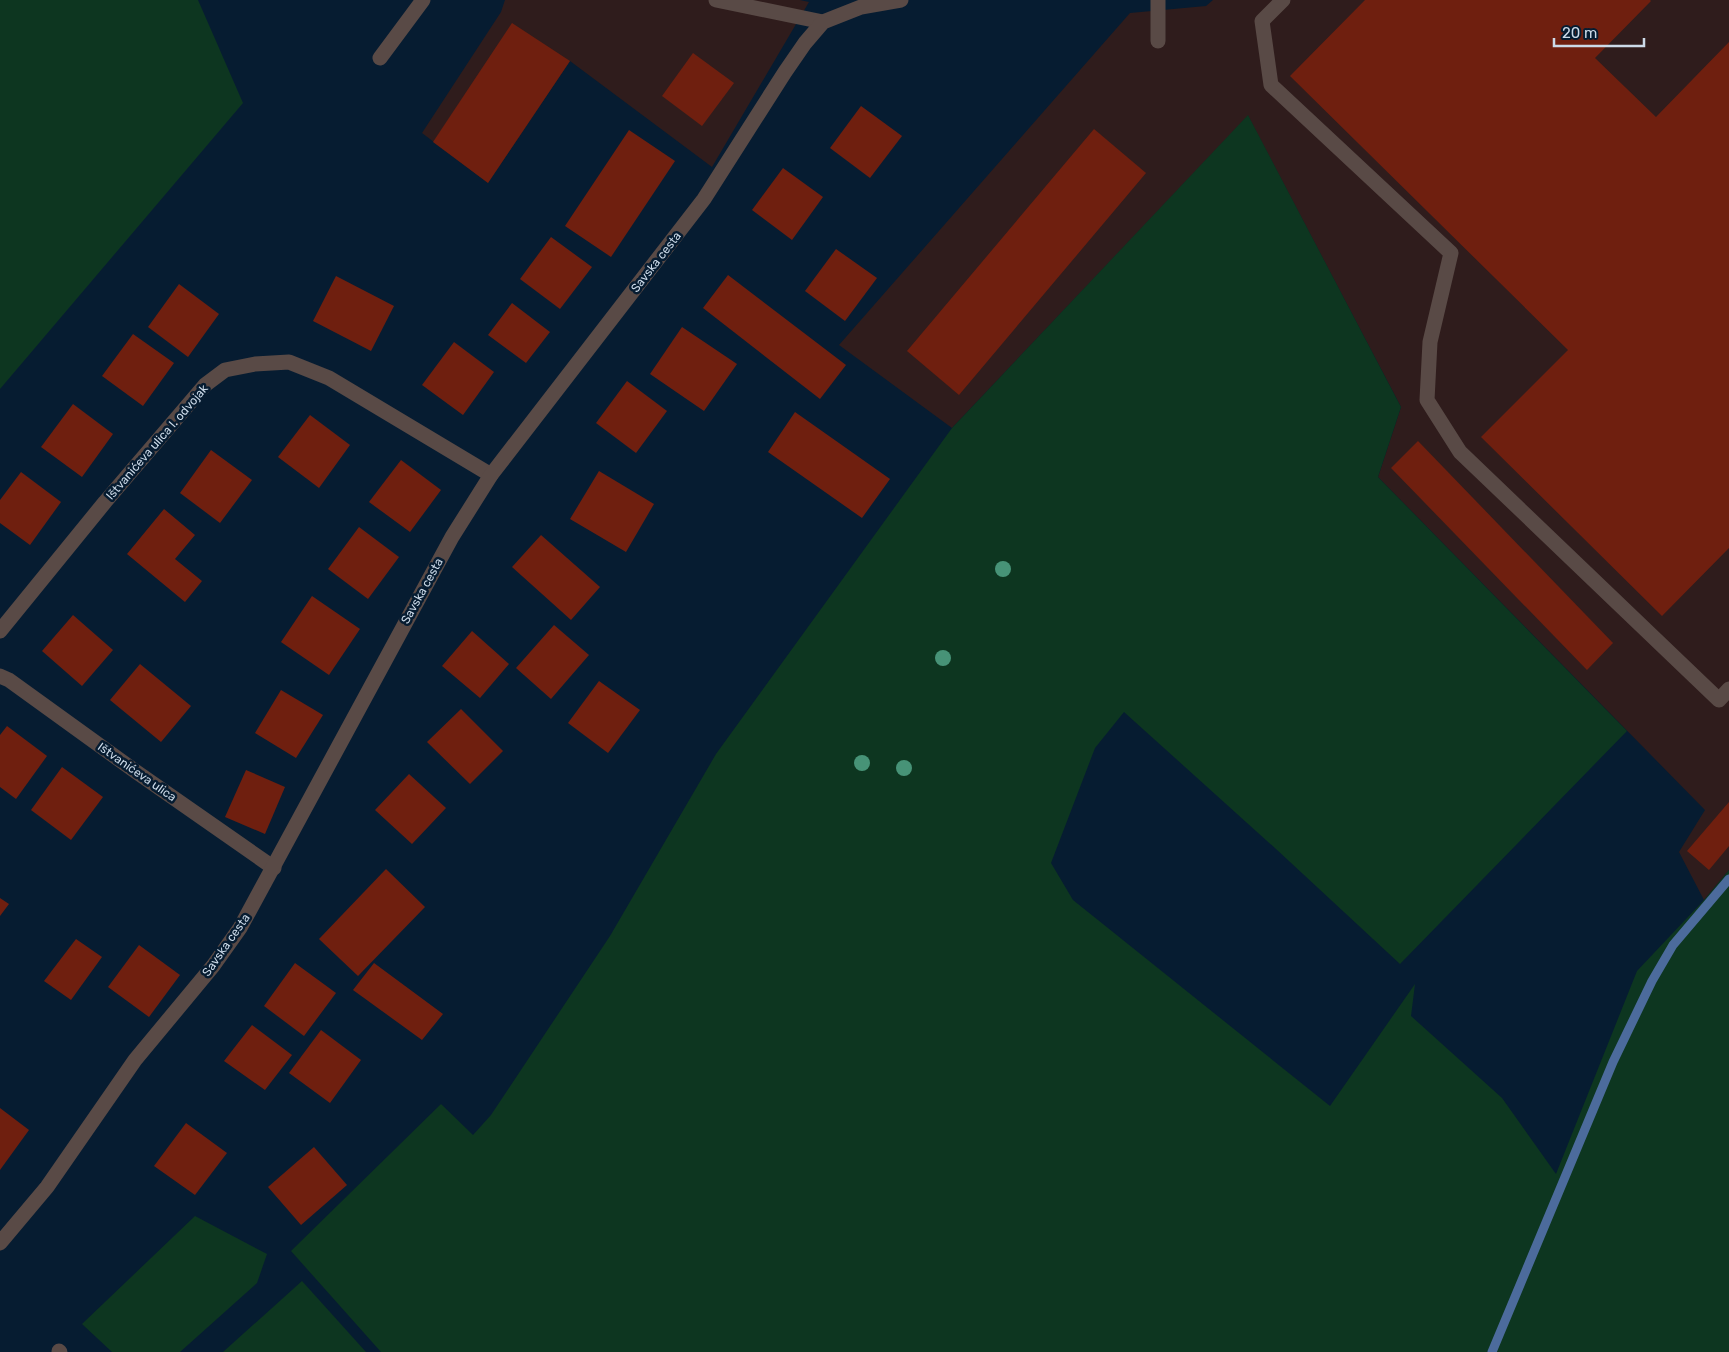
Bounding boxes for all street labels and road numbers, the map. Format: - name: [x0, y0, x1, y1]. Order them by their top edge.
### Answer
- street label: Savska cesta: [628, 229, 684, 295]
- street label: Ištvanićeva ulica I. odvojak: [103, 381, 211, 502]
- street label: Savska cesta: [398, 556, 446, 626]
- street label: Ištvanićeva ulica: [95, 740, 179, 804]
- street label: Savska cesta: [199, 911, 253, 979]

